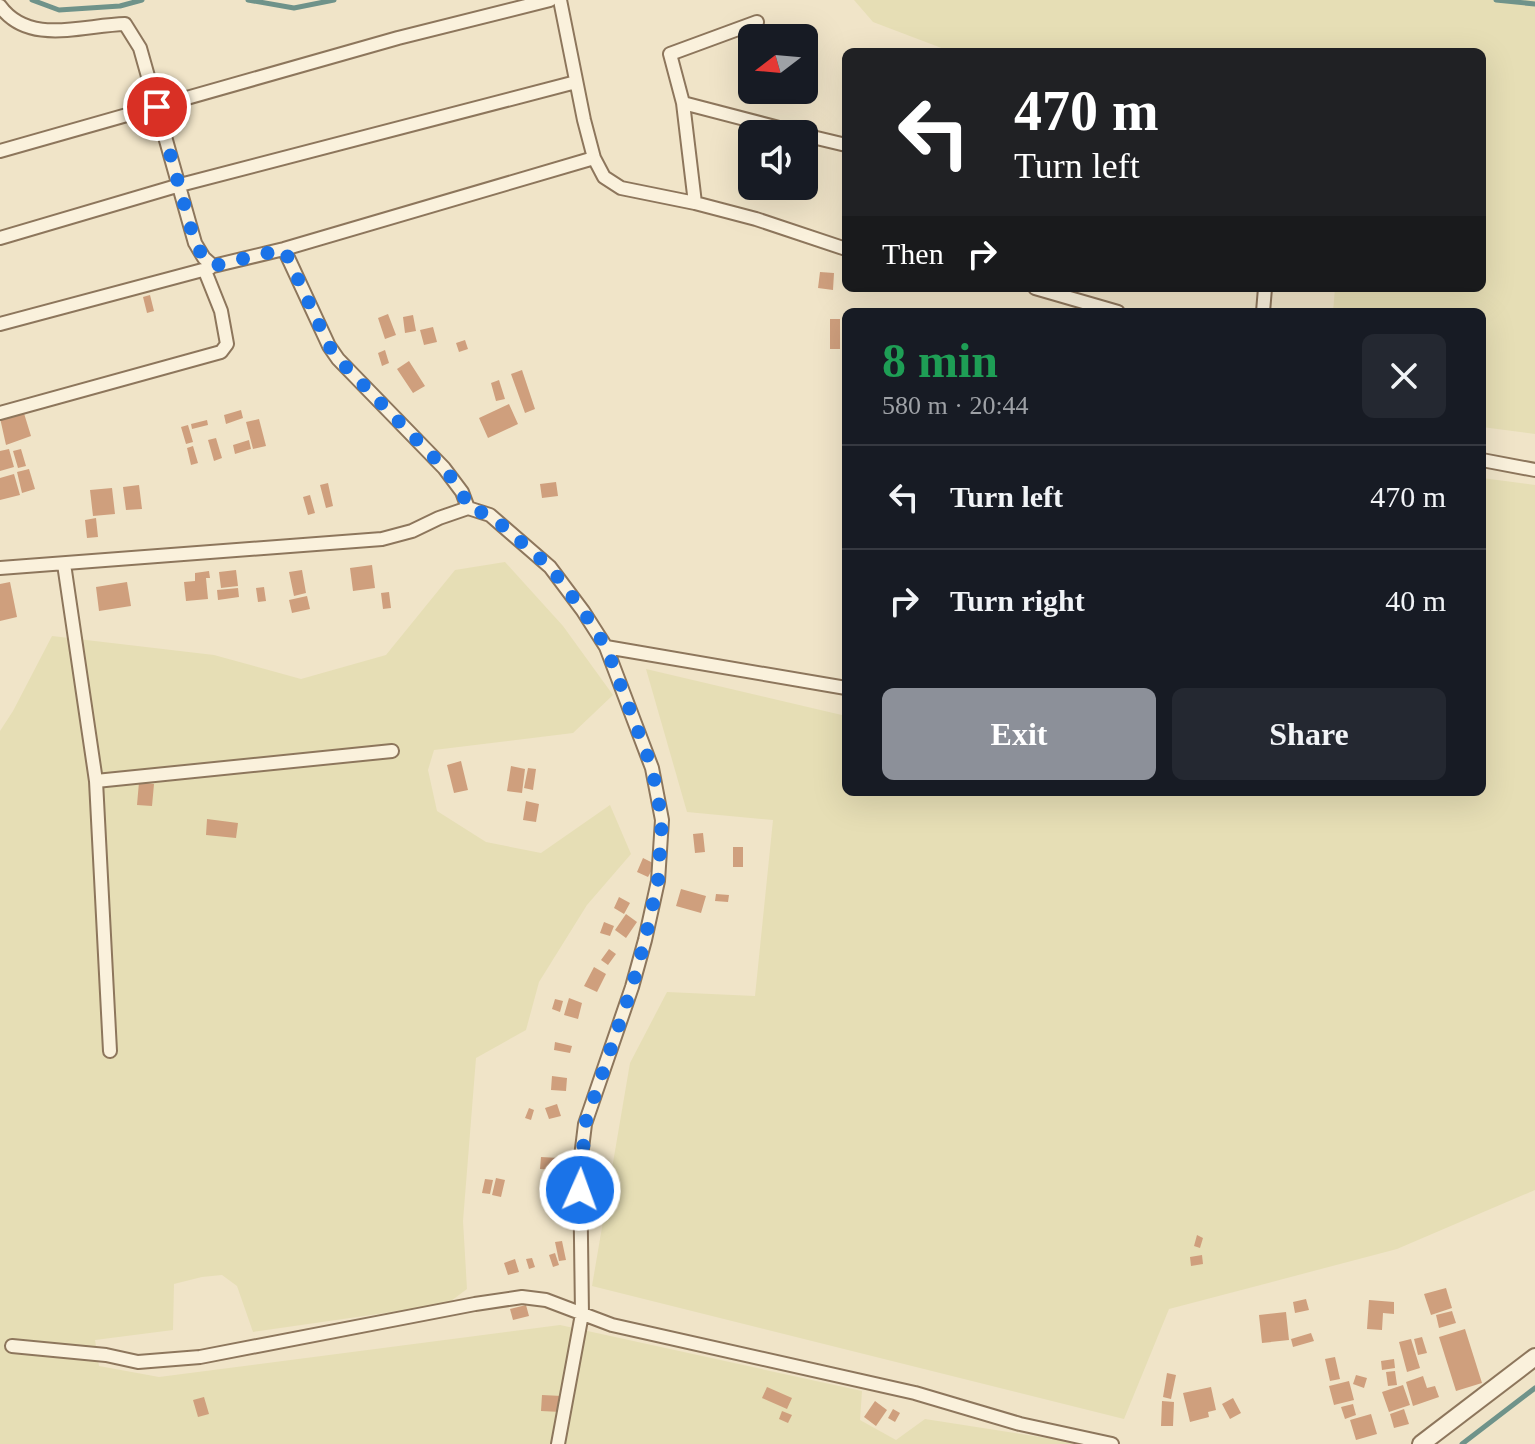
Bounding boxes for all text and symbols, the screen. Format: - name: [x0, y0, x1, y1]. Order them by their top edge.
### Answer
- north arrow: [738, 24, 818, 104]
- map controls: [738, 24, 818, 200]
- pin: [123, 73, 191, 141]
- icon: left: [882, 80, 986, 184]
- text: 470 m: [1014, 80, 1159, 142]
- icon: arrive: [135, 85, 179, 129]
- button: sound: [738, 120, 818, 200]
- text: Turn left: [1014, 146, 1140, 186]
- icon: right: [960, 232, 1004, 276]
- text: Then: [882, 237, 944, 270]
- text: 8 min: [882, 334, 998, 387]
- button: close: [1362, 334, 1446, 418]
- text: 580 m · 20:44: [882, 391, 1029, 420]
- icon: left: [882, 475, 926, 519]
- text: Turn left: [950, 480, 1063, 513]
- text: 470 m: [1370, 480, 1446, 513]
- icon: right: [882, 579, 926, 623]
- text: Turn right: [950, 584, 1085, 617]
- text: 40 m: [1385, 584, 1446, 617]
- button: Exit: [882, 688, 1156, 780]
- button: Share: [1172, 688, 1446, 780]
- position arrow: [538, 1148, 622, 1232]

